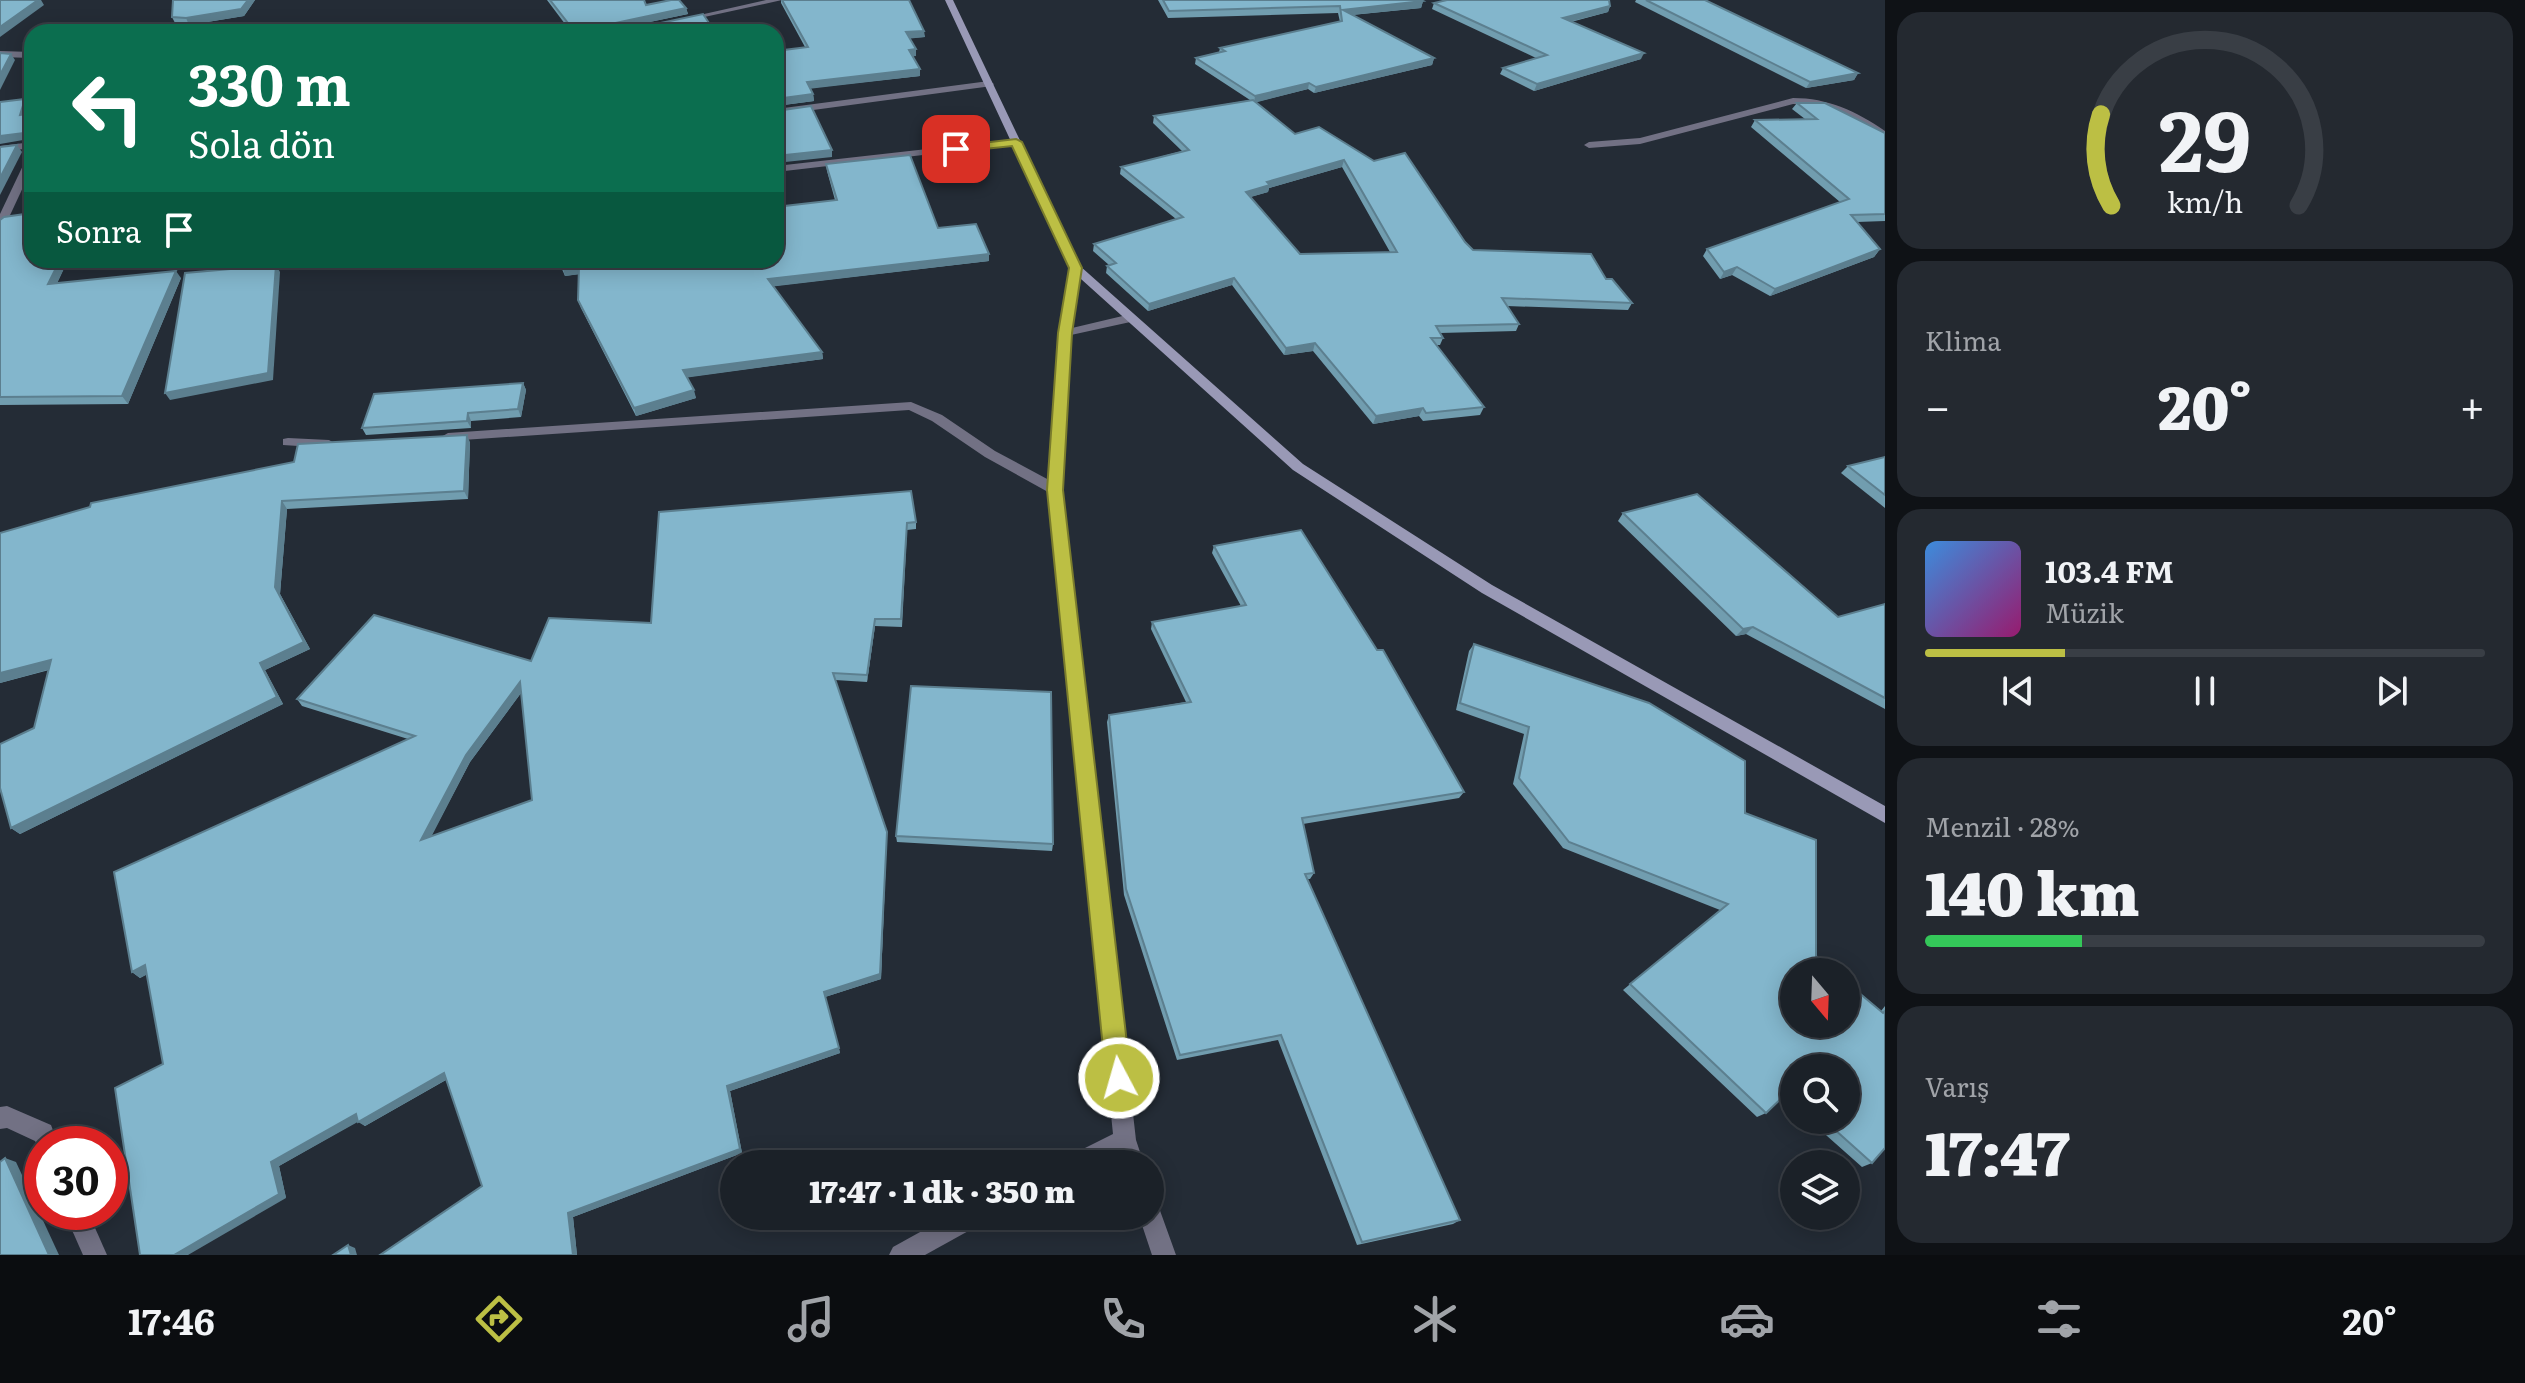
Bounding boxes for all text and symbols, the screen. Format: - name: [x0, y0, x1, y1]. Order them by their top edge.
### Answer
- text: 330 m: [188, 40, 351, 123]
- icon: left: [56, 56, 160, 160]
- text: 29: [2159, 74, 2251, 198]
- pin: [922, 115, 990, 183]
- text: Sola dön: [188, 116, 335, 169]
- icon: arrive: [934, 127, 978, 171]
- text: km/h: [2167, 179, 2243, 222]
- text: Sonra: [56, 208, 141, 252]
- icon: arrive: [157, 208, 201, 252]
- text: Klima: [1925, 320, 2001, 359]
- text: 20°: [2158, 359, 2252, 448]
- text: −: [1925, 371, 1951, 437]
- text: +: [2459, 371, 2485, 437]
- text: 103.4 FM: [2045, 548, 2174, 592]
- text: Müzik: [2045, 592, 2124, 631]
- icon: previous: [1996, 669, 2040, 713]
- icon: pause: [2183, 669, 2227, 713]
- icon: next: [2370, 669, 2414, 713]
- text: Menzil · 28%: [1925, 806, 2080, 845]
- text: 140 km: [1925, 845, 2139, 934]
- north arrow: [1780, 958, 1860, 1038]
- map controls: [1780, 958, 1860, 1230]
- position arrow: [1077, 1036, 1161, 1120]
- button: search: [1780, 1054, 1860, 1134]
- text: Varış: [1925, 1066, 1989, 1105]
- text: 17:47: [1925, 1105, 2070, 1194]
- speed limit sign: 30: [24, 1126, 128, 1230]
- button: layers: [1780, 1150, 1860, 1230]
- text: 17:47 · 1 dk · 350 m: [809, 1168, 1075, 1212]
- icon: directions: [471, 1291, 527, 1347]
- icon: music: [783, 1291, 839, 1347]
- icon: phone: [1095, 1291, 1151, 1347]
- icon: climate: [1407, 1291, 1463, 1347]
- icon: car: [1719, 1291, 1775, 1347]
- icon: filters: [2031, 1291, 2087, 1347]
- text: 17:46: [128, 1293, 215, 1346]
- text: 20°: [2343, 1293, 2397, 1346]

